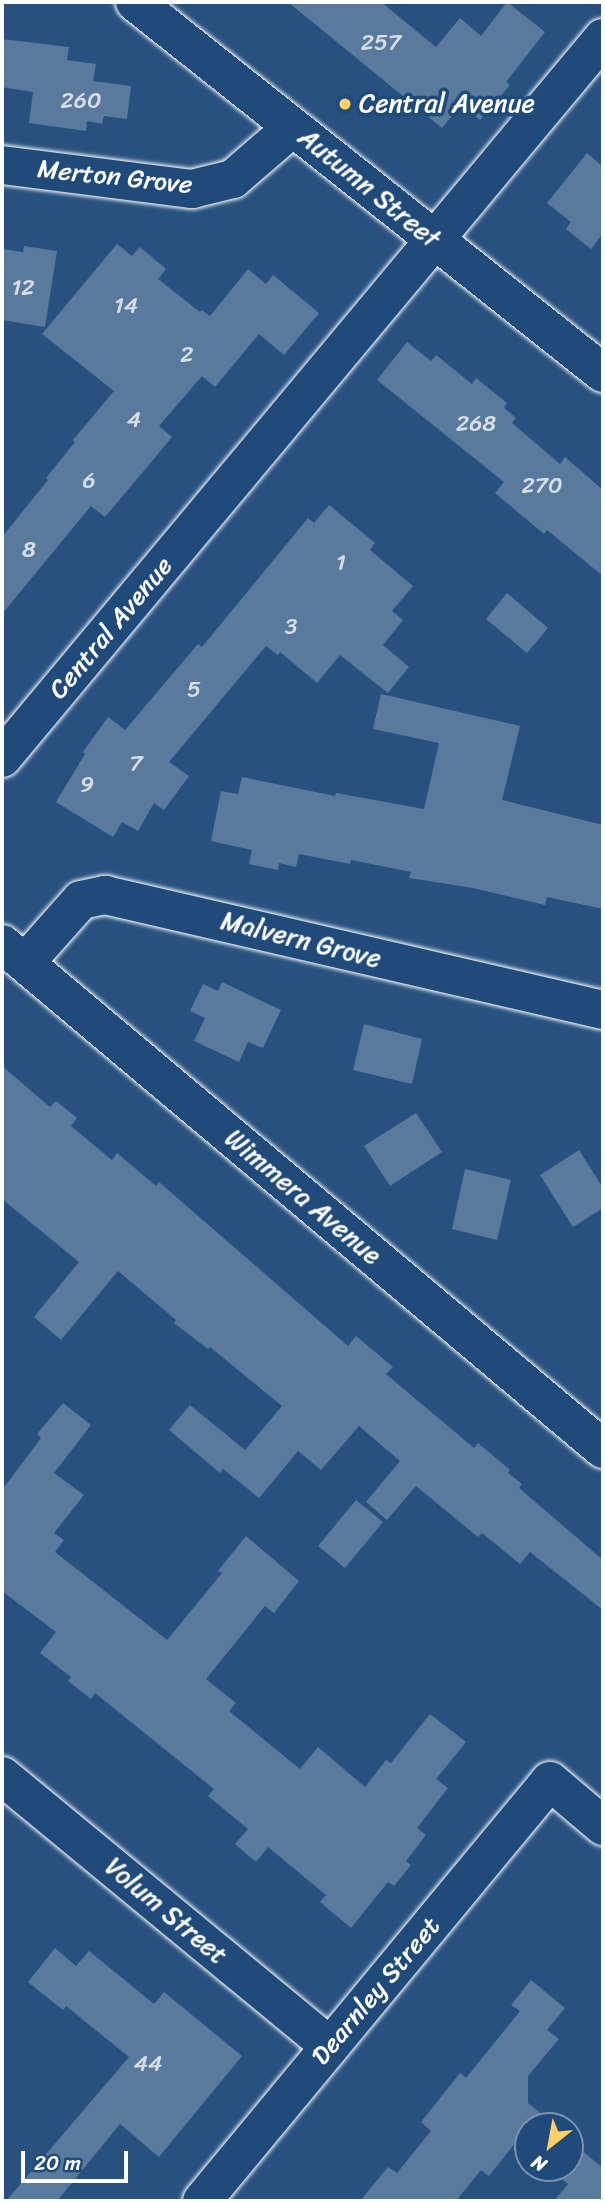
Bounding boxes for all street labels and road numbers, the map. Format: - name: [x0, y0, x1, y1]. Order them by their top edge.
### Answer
- street label: Autumn Street: [292, 122, 446, 254]
- street label: Merton Grove: [36, 153, 194, 201]
- street label: Central Avenue: [43, 551, 179, 705]
- street label: Malvern Grove: [218, 905, 384, 975]
- street label: Wimmera Avenue: [219, 1123, 387, 1271]
- street label: Volum Street: [98, 1851, 234, 1971]
- street label: Dearnley Street: [305, 1911, 447, 2071]

